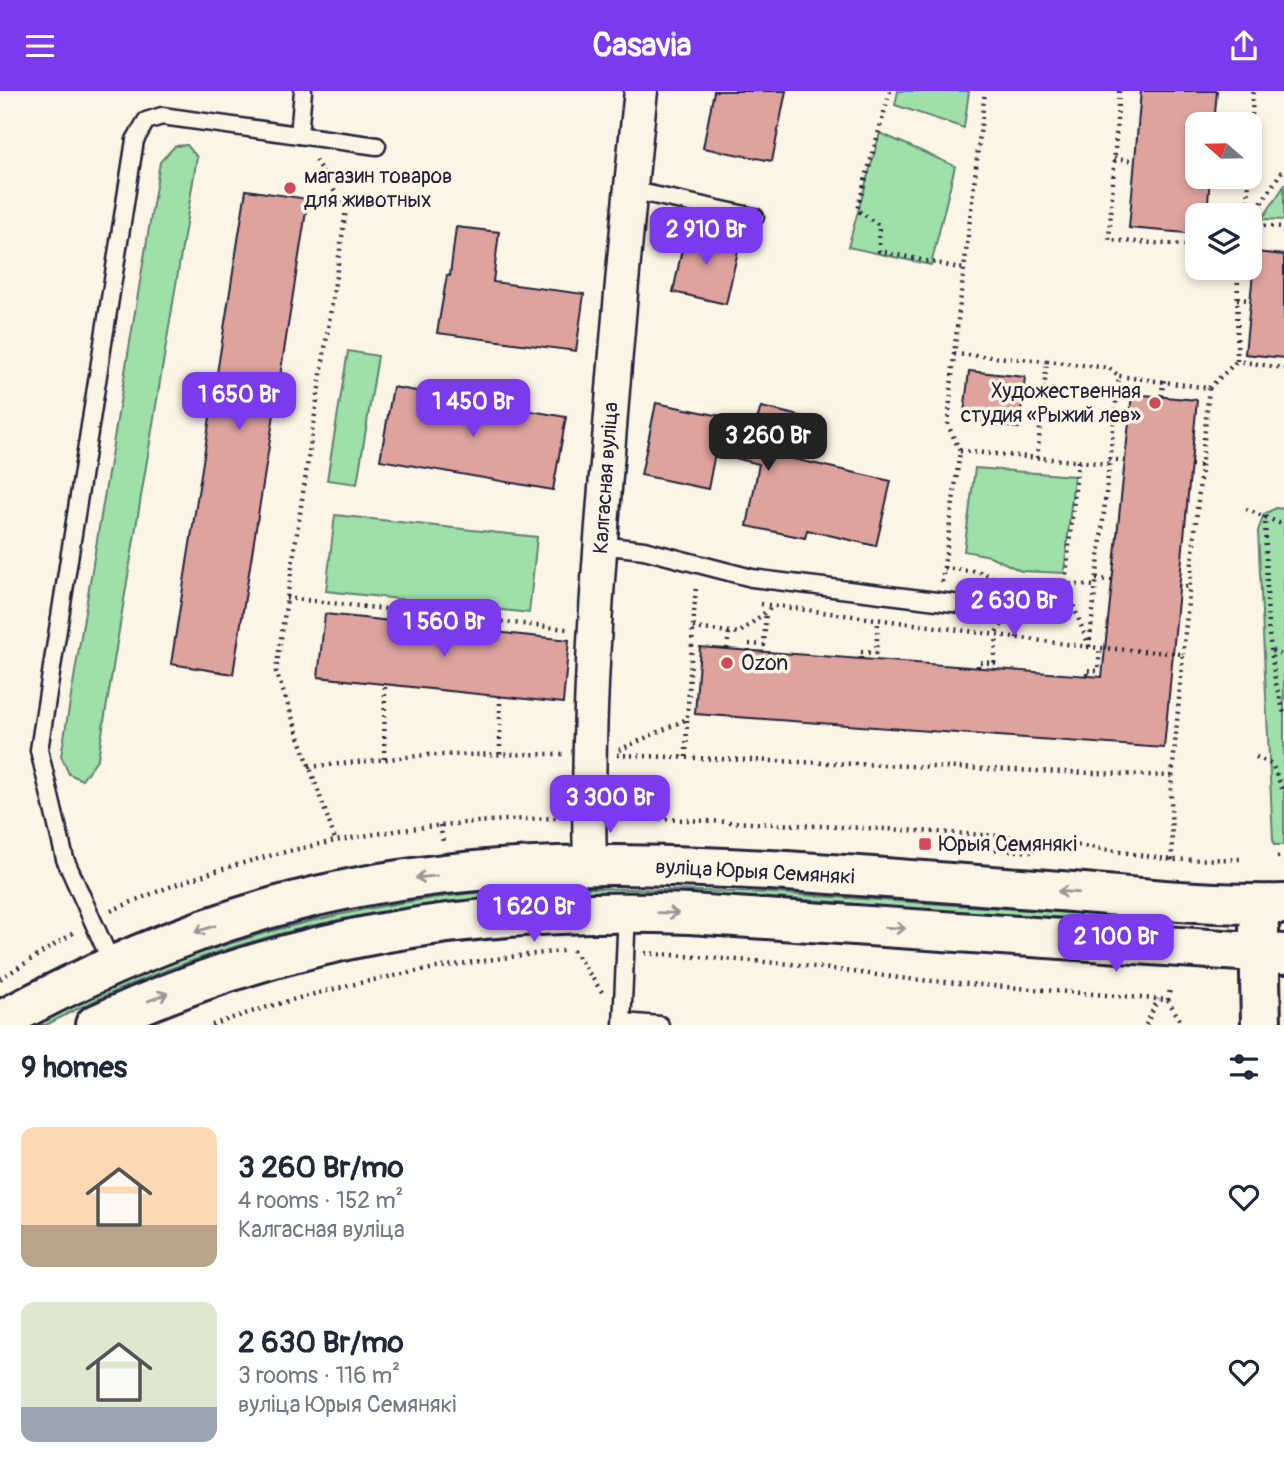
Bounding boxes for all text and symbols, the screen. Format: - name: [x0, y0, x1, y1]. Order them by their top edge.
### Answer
- text: Casavia: [593, 26, 691, 66]
- icon: menu: [21, 27, 59, 65]
- icon: share: [1225, 27, 1263, 65]
- north arrow: [1185, 112, 1262, 189]
- map controls: [1185, 112, 1262, 280]
- place label: магазин товаров для животных: [304, 163, 452, 214]
- marker: магазин товаров для животных: [282, 180, 298, 196]
- button: layers: [1185, 203, 1262, 280]
- pin: 2 910 Br: [634, 207, 778, 267]
- text: 2 910 Br: [666, 215, 746, 244]
- pin: 1 650 Br: [167, 373, 311, 432]
- place label: Художественная студия «Рыжий лев»: [961, 378, 1141, 429]
- pin: 1 450 Br: [401, 379, 545, 439]
- text: 1 650 Br: [198, 380, 280, 409]
- text: 1 450 Br: [432, 387, 514, 416]
- marker: Художественная студия «Рыжий лев»: [1147, 395, 1163, 411]
- street label: Калгасная вуліца: [587, 401, 625, 555]
- pin: 3 260 Br: [696, 413, 840, 473]
- text: 3 260 Br: [725, 421, 811, 450]
- pin: 2 630 Br: [942, 579, 1086, 638]
- text: 2 630 Br: [971, 586, 1057, 615]
- pin: 1 560 Br: [372, 599, 516, 659]
- text: 1 560 Br: [403, 607, 485, 636]
- place label: Ozon: [741, 650, 788, 677]
- marker: Ozon: [719, 655, 735, 671]
- pin: 3 300 Br: [538, 775, 682, 835]
- text: 3 300 Br: [566, 783, 654, 812]
- place label: Юрыя Семянякі: [939, 831, 1077, 858]
- marker: Юрыя Семянякі: [917, 836, 933, 852]
- street label: вуліца Юрыя Семянякі: [655, 853, 856, 891]
- one-way arrow: [415, 871, 438, 884]
- pin: 1 620 Br: [462, 885, 606, 944]
- one-way arrow: [1058, 885, 1080, 898]
- text: 1 620 Br: [493, 892, 575, 921]
- one-way arrow: [656, 907, 679, 920]
- pin: 2 100 Br: [1044, 915, 1188, 974]
- one-way arrow: [883, 922, 906, 935]
- text: 2 100 Br: [1074, 922, 1158, 951]
- one-way arrow: [194, 924, 216, 936]
- one-way arrow: [146, 990, 168, 1003]
- icon: filters: [1225, 1048, 1263, 1086]
- text: 9 homes: [21, 1049, 127, 1086]
- text: 3 260 Br/mo: [238, 1149, 404, 1186]
- icon: home: [77, 1155, 161, 1239]
- icon: heart: [1225, 1178, 1263, 1216]
- text: 4 rooms · 152 m²: [238, 1186, 404, 1215]
- text: Калгасная вуліца: [238, 1215, 405, 1244]
- text: 2 630 Br/mo: [238, 1324, 404, 1361]
- icon: home: [77, 1330, 161, 1414]
- icon: heart: [1225, 1353, 1263, 1391]
- text: 3 rooms · 116 m²: [238, 1361, 400, 1390]
- text: вуліца Юрыя Семянякі: [238, 1390, 456, 1419]

